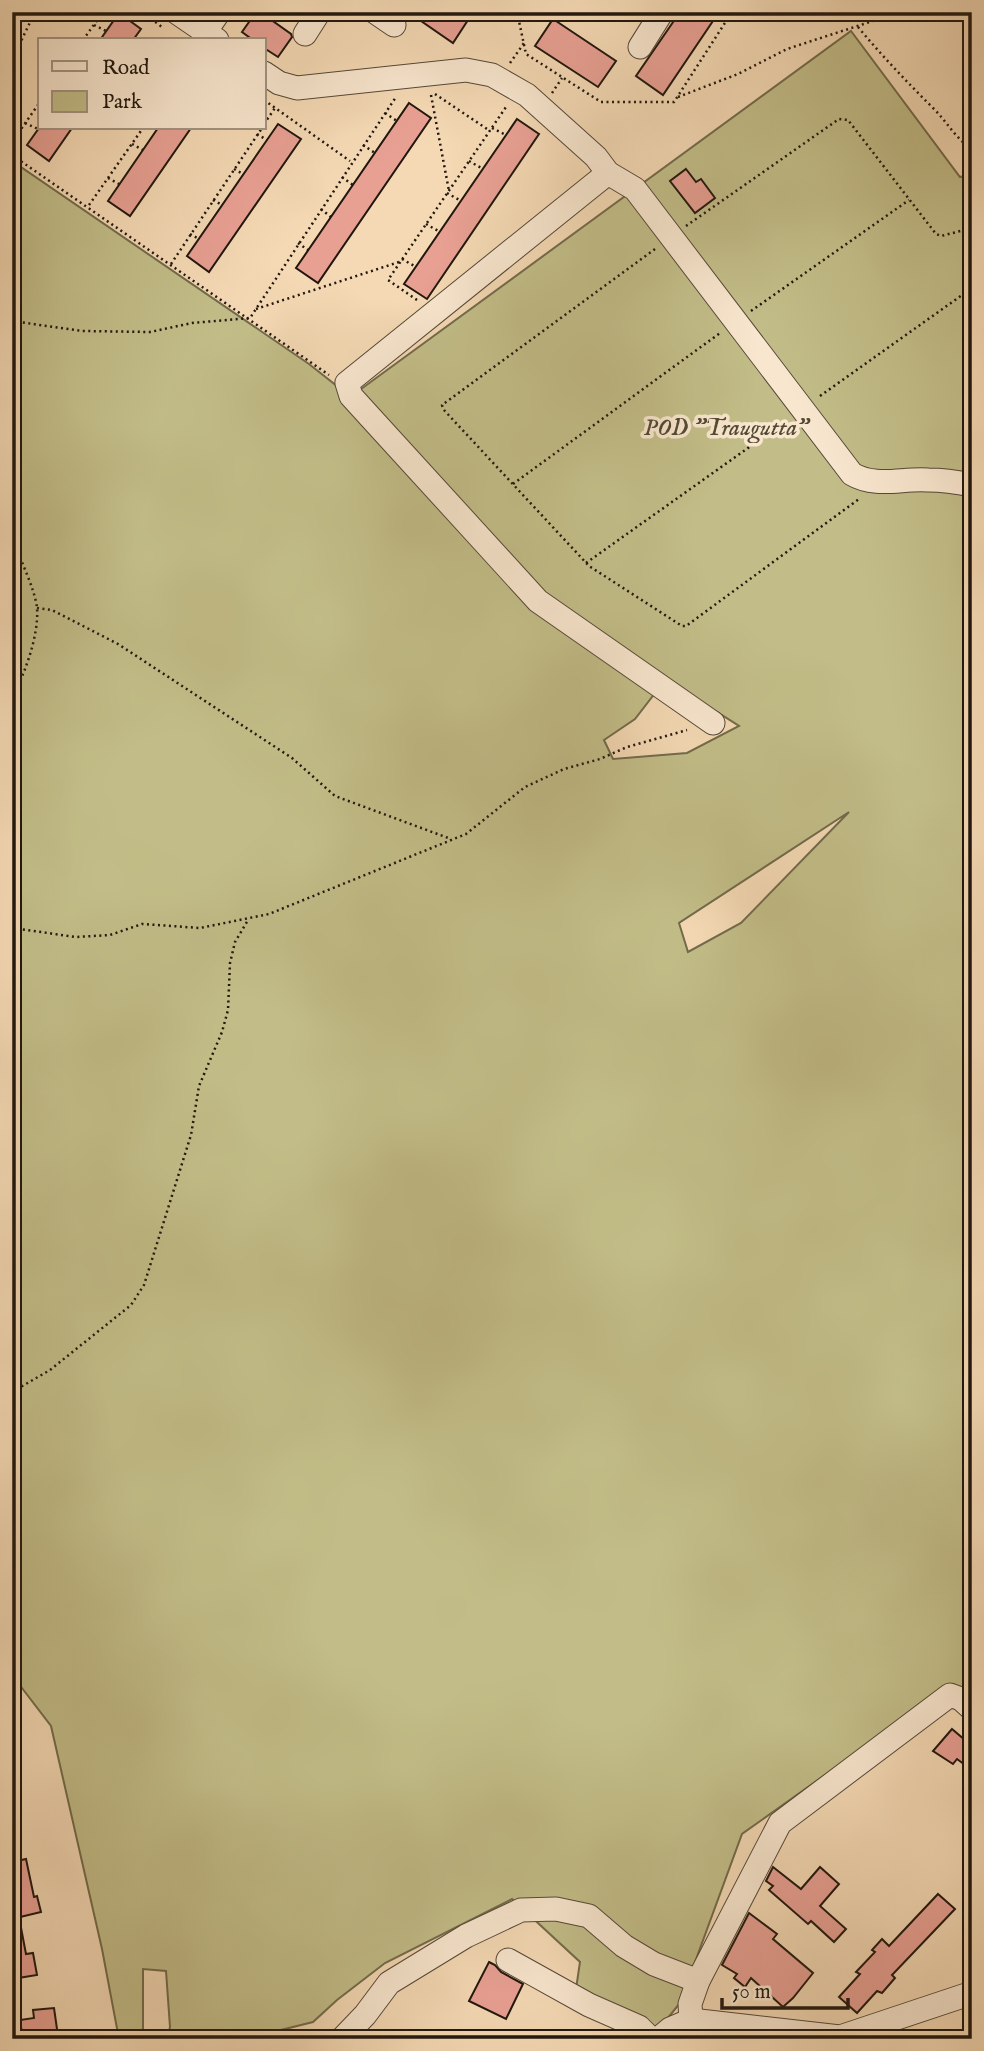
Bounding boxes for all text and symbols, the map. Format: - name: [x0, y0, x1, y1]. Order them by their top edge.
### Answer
- legend: [38, 38, 266, 130]
- text: Road: [102, 55, 150, 82]
- text: Park: [102, 89, 143, 116]
- park label: POD "Traugutta": [644, 413, 811, 444]
- scale bar: [722, 1967, 848, 2011]
- text: 50 m: [732, 1979, 771, 2006]

